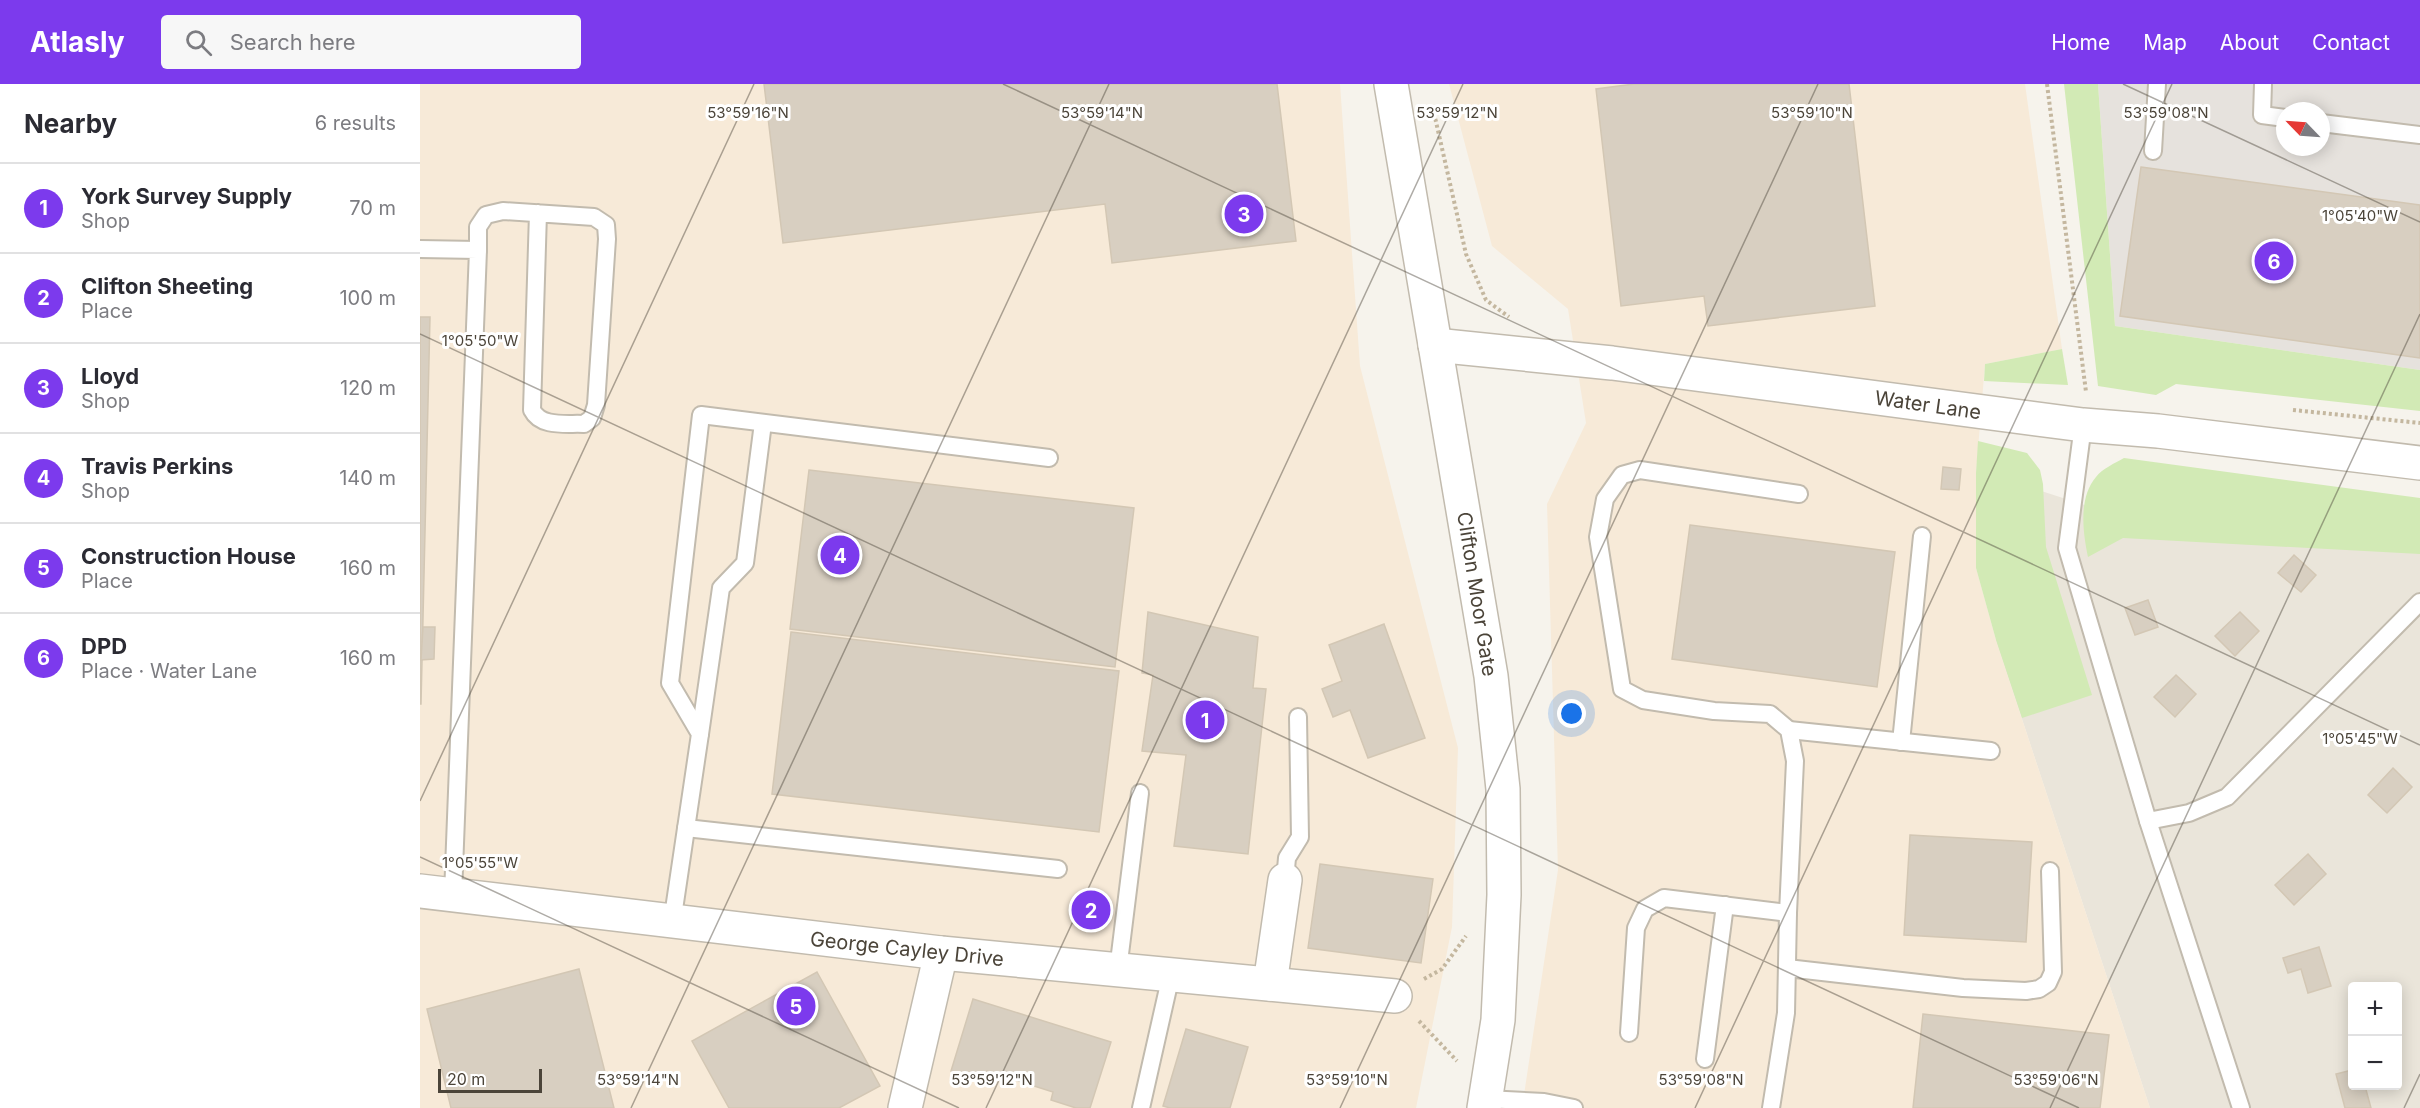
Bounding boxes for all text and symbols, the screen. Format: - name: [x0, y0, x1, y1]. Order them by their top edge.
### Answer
- search box: [161, 15, 581, 69]
- text: Atlasly: [30, 25, 125, 59]
- icon: search: [182, 26, 215, 59]
- text: Search here: [230, 29, 356, 55]
- text: Home: [2051, 30, 2110, 55]
- text: Map: [2143, 30, 2187, 55]
- text: About: [2220, 30, 2279, 55]
- text: Contact: [2312, 30, 2390, 55]
- north arrow: [2276, 102, 2330, 156]
- text: 53°59'16"N: [707, 103, 789, 122]
- text: 53°59'14"N: [1061, 103, 1143, 122]
- text: 53°59'12"N: [1416, 103, 1498, 122]
- text: 53°59'10"N: [1771, 103, 1853, 122]
- text: 53°59'08"N: [2124, 103, 2208, 122]
- text: Nearby: [24, 108, 117, 139]
- text: 6 results: [315, 111, 396, 135]
- text: York Survey Supply: [81, 183, 292, 209]
- pin: 3: [1224, 192, 1264, 236]
- text: 1: [39, 196, 48, 220]
- text: 70 m: [349, 196, 396, 220]
- text: 1°05'40"W: [2322, 206, 2398, 225]
- text: Shop: [81, 209, 130, 233]
- pin: 6: [2254, 238, 2294, 284]
- text: Clifton Sheeting: [81, 273, 253, 299]
- text: 2: [37, 286, 50, 310]
- text: 100 m: [339, 286, 396, 310]
- text: Place: [81, 299, 133, 323]
- text: 1°05'50"W: [442, 331, 518, 350]
- text: Lloyd: [81, 363, 139, 389]
- text: 3: [37, 376, 50, 400]
- text: 120 m: [340, 376, 396, 400]
- street label: Water Lane: [1873, 386, 1983, 424]
- text: Shop: [81, 389, 130, 413]
- text: Travis Perkins: [81, 453, 233, 479]
- text: 4: [37, 466, 50, 490]
- text: 140 m: [339, 466, 396, 490]
- text: Shop: [81, 479, 130, 503]
- street label: Clifton Moor Gate: [1452, 510, 1502, 678]
- pin: 4: [820, 532, 860, 578]
- text: Construction House: [81, 543, 296, 569]
- text: 5: [37, 556, 50, 580]
- text: 160 m: [340, 556, 396, 580]
- text: Place: [81, 569, 133, 593]
- text: DPD: [81, 633, 127, 659]
- text: 6: [37, 646, 50, 670]
- text: 160 m: [340, 646, 396, 670]
- text: Place · Water Lane: [81, 659, 257, 683]
- pin: 1: [1186, 698, 1224, 742]
- your location: [1557, 699, 1586, 728]
- text: 1°05'45"W: [2322, 729, 2398, 748]
- text: 1°05'55"W: [442, 853, 518, 872]
- pin: 2: [1072, 888, 1110, 932]
- street label: George Cayley Drive: [809, 927, 1005, 971]
- map controls: [2348, 982, 2402, 1090]
- button: +: [2348, 982, 2402, 1036]
- pin: 5: [776, 984, 815, 1028]
- button: −: [2348, 1036, 2402, 1090]
- scale bar: [438, 1066, 542, 1094]
- text: 20 m: [447, 1069, 485, 1089]
- text: 53°59'14"N: [597, 1070, 679, 1089]
- text: 53°59'12"N: [951, 1070, 1033, 1089]
- text: 53°59'10"N: [1306, 1070, 1388, 1089]
- text: 53°59'08"N: [1659, 1070, 1743, 1089]
- text: 53°59'06"N: [2014, 1070, 2098, 1089]

